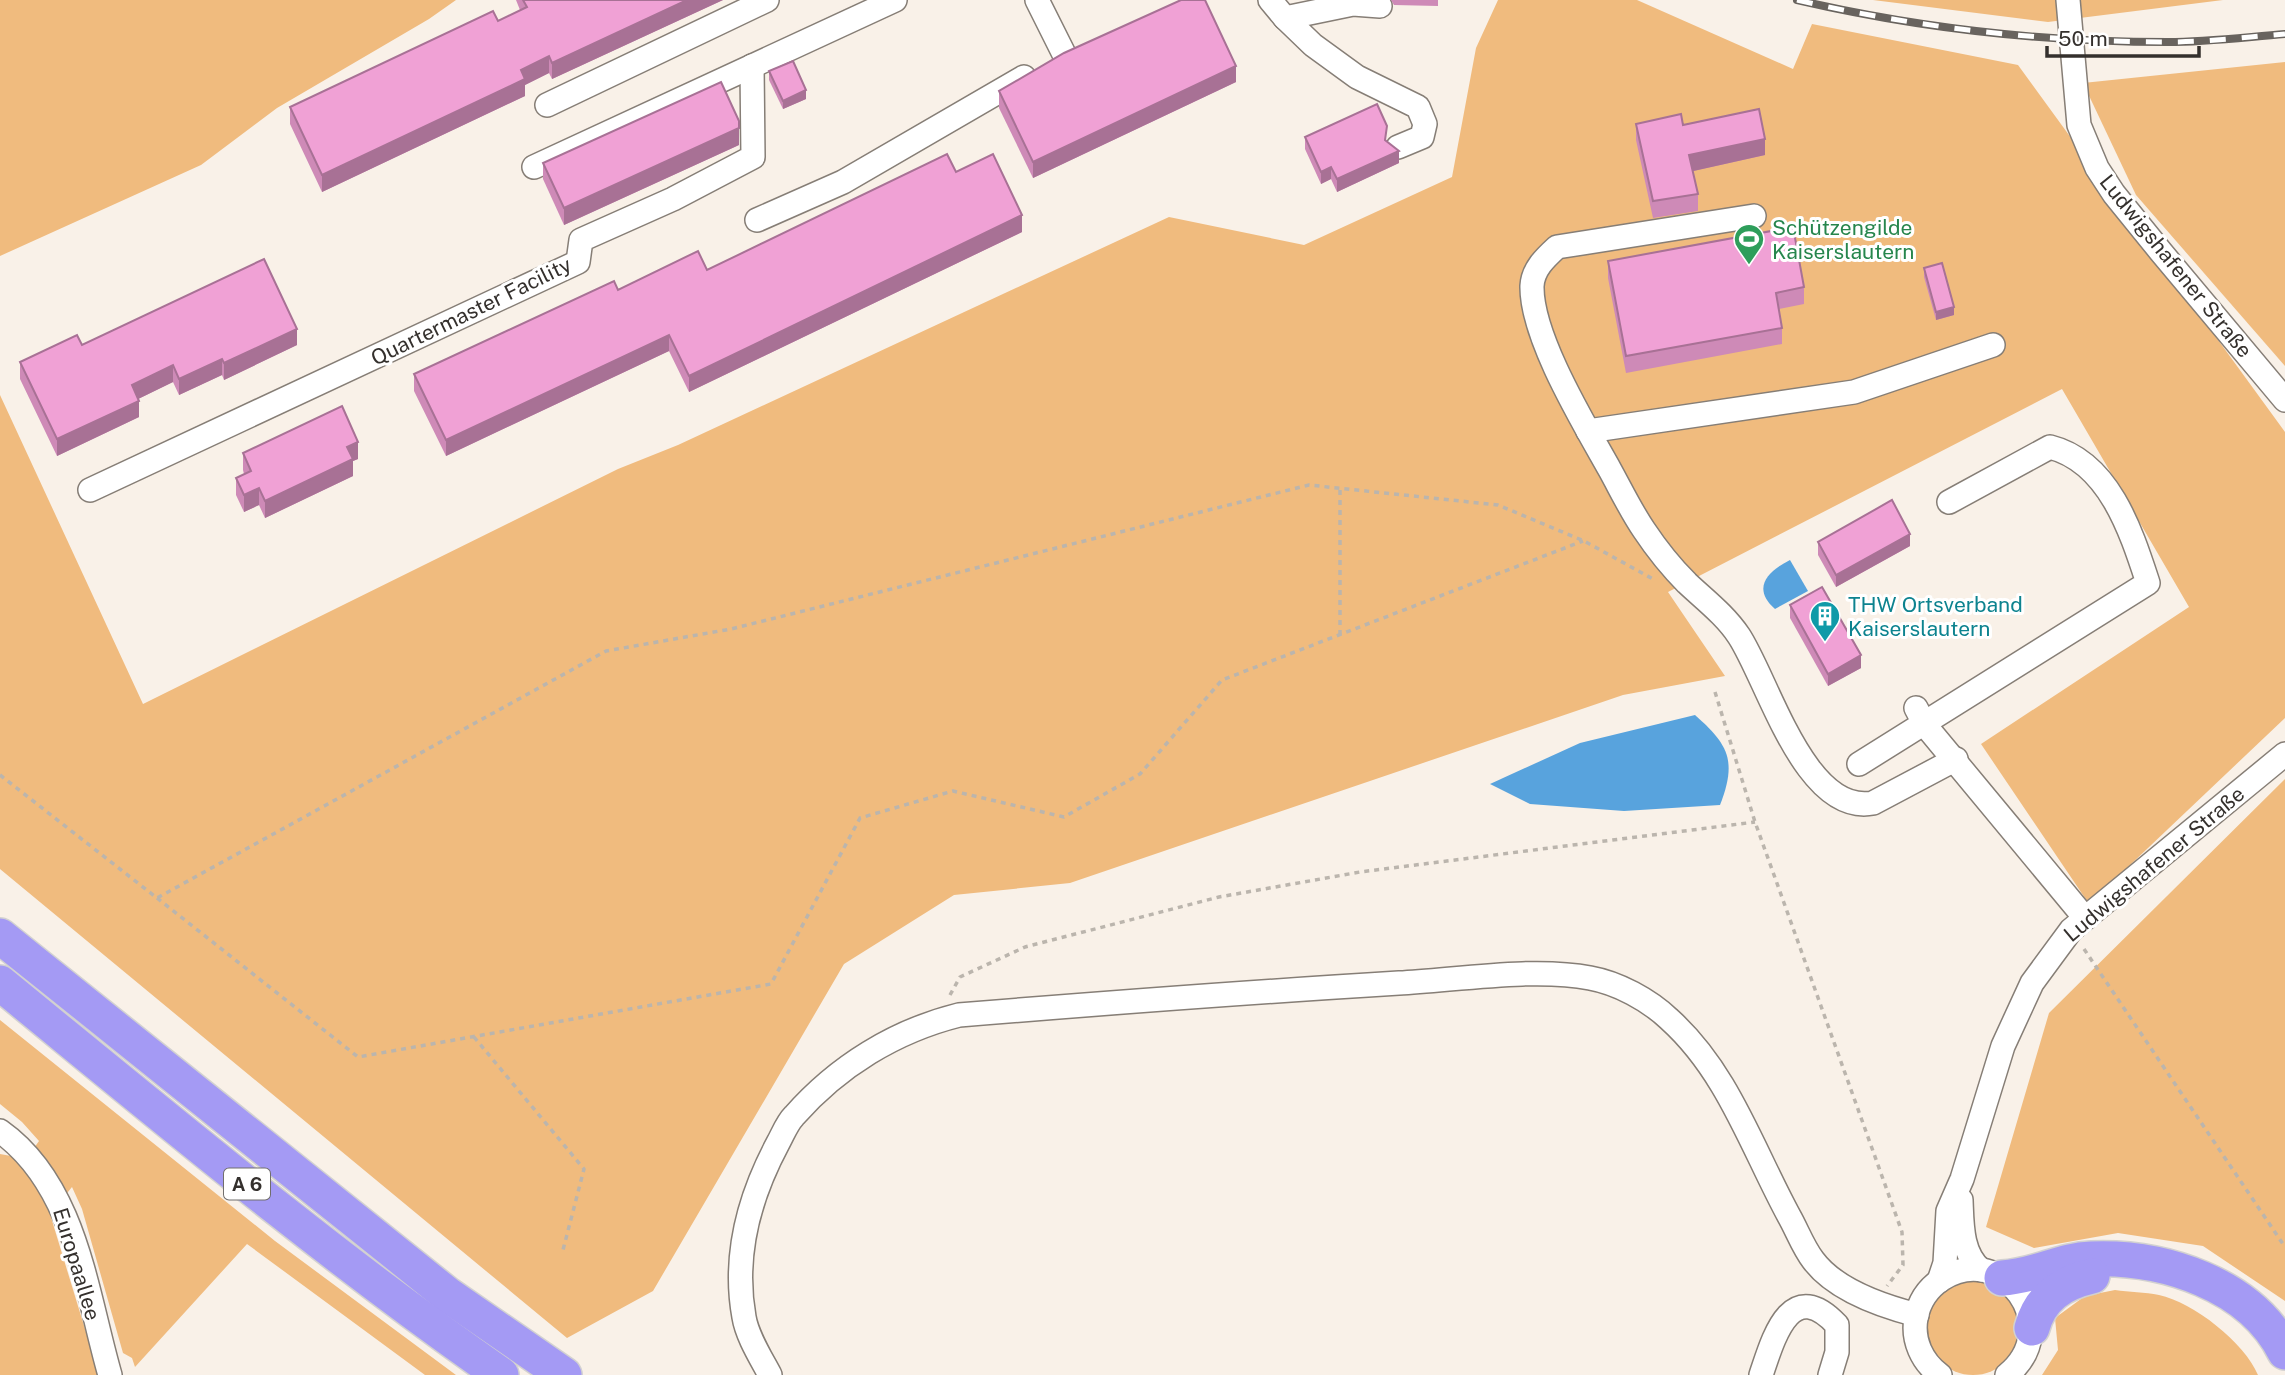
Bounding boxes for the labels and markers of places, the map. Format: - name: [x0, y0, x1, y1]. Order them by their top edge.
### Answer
- place label: Schützengilde Kaiserslautern: [1772, 215, 1914, 264]
- sports icon: Schützengilde Kaiserslautern: [1732, 222, 1766, 266]
- place label: THW Ortsverband Kaiserslautern: [1848, 592, 2023, 641]
- building icon: THW Ortsverband Kaiserslautern: [1808, 599, 1842, 643]

